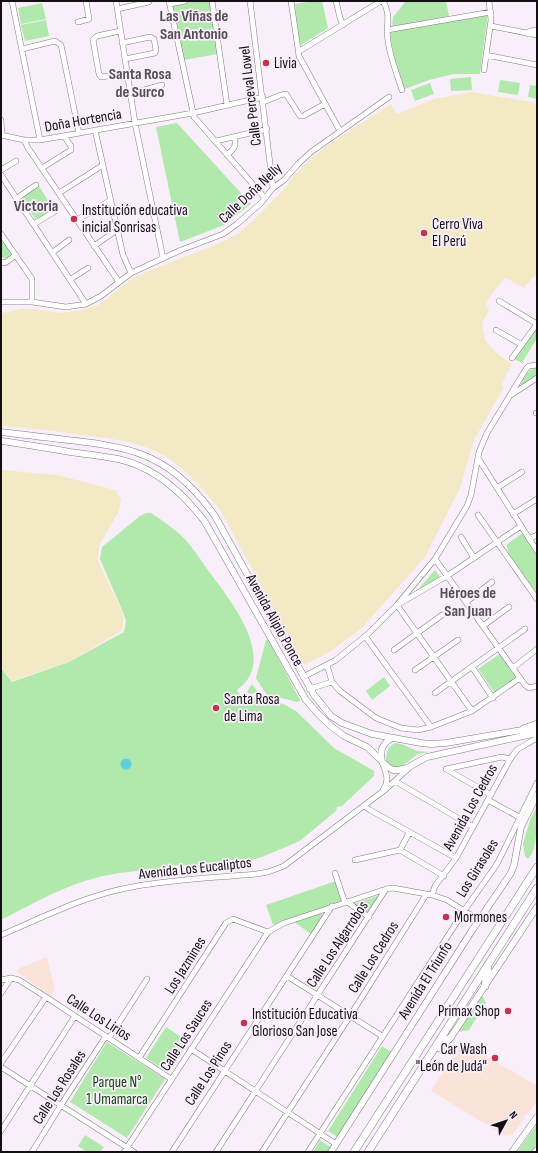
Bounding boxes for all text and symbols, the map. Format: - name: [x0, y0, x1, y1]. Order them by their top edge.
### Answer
- district label: Las Viñas de San Antonio: [160, 7, 229, 44]
- street label: Calle Perceval Lowel: [235, 45, 266, 147]
- place label: Livia: [274, 54, 297, 73]
- marker: Livia: [261, 58, 271, 68]
- district label: Santa Rosa de Surco: [109, 65, 171, 102]
- street label: Doña Hortencia: [43, 104, 123, 137]
- street label: Calle Doña Nelly: [215, 159, 286, 228]
- district label: Victoria: [14, 197, 58, 216]
- place label: Institución educativa inicial Sonrisas: [82, 201, 188, 237]
- marker: Institución educativa inicial Sonrisas: [69, 214, 79, 224]
- place label: Cerro Viva El Perú: [432, 215, 483, 251]
- marker: Cerro Viva El Perú: [419, 228, 429, 238]
- street label: Avenida Alipio Ponce: [241, 570, 308, 670]
- district label: Héroes de San Juan: [440, 584, 496, 621]
- place label: Santa Rosa de Lima: [224, 690, 280, 726]
- marker: Santa Rosa de Lima: [211, 703, 221, 713]
- street label: Avenida Los Cedros: [438, 761, 502, 855]
- street label: Los Girasoles: [452, 836, 503, 901]
- street label: Avenida Los Eucaliptos: [137, 853, 252, 884]
- street label: Calle Los Algarrobos: [302, 897, 373, 991]
- place label: Mormones: [454, 908, 507, 927]
- marker: Mormones: [441, 912, 451, 922]
- street label: Calle Los Cedros: [344, 918, 403, 997]
- street label: Los Jazmines: [160, 933, 210, 997]
- street label: Avenida El Triunfo: [394, 938, 457, 1023]
- street label: Calle Los Lirios: [63, 990, 135, 1045]
- street label: Calle Los Sauces: [156, 996, 217, 1075]
- place label: Primax Shop: [438, 1002, 500, 1021]
- place label: Institución Educativa Glorioso San Jose: [252, 1005, 358, 1041]
- marker: Primax Shop: [503, 1006, 513, 1016]
- marker: Institución Educativa Glorioso San Jose: [239, 1018, 249, 1028]
- street label: Calle Los Pinos: [180, 1037, 236, 1109]
- place label: Car Wash "León de Judá": [416, 1040, 487, 1076]
- street label: Calle Los Rosales: [28, 1047, 90, 1128]
- marker: Car Wash "León de Judá": [490, 1053, 500, 1063]
- park label: Parque N° 1 Umamarca: [86, 1073, 148, 1109]
- north arrow: [486, 1101, 526, 1141]
- text: N: [506, 1108, 520, 1121]

